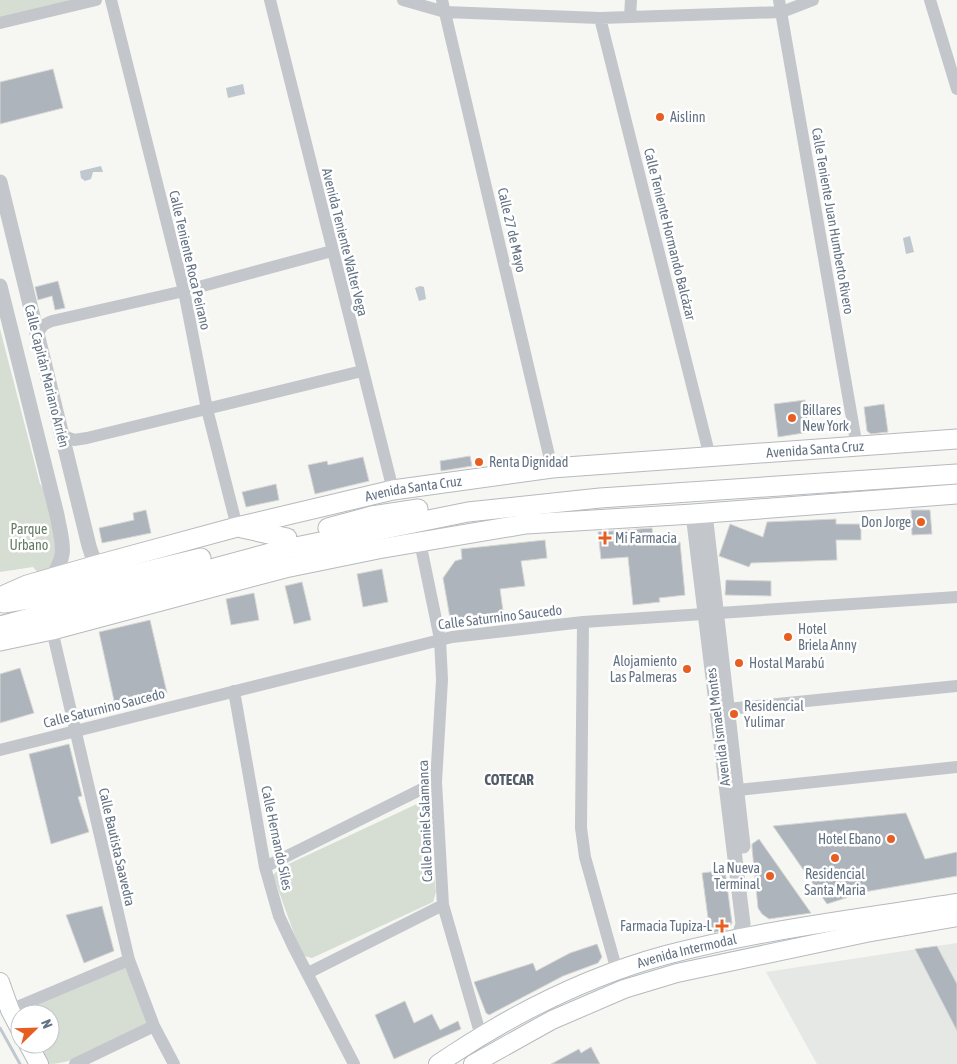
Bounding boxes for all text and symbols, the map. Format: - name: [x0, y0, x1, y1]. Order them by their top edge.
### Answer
- place label: Aislinn: [670, 109, 706, 125]
- marker: Aislinn: [654, 111, 666, 123]
- street label: Calle Teniente Juan Humberto Rivero: [809, 127, 857, 315]
- street label: Calle Teniente Hormando Balcázar: [641, 146, 699, 323]
- street label: Avenida Teniente Walter Vega: [319, 166, 371, 318]
- street label: Calle 27 de Mayo: [494, 186, 530, 274]
- street label: Calle Teniente Roca Peirano: [166, 189, 214, 331]
- street label: Calle Capitán Mariano Arrién: [21, 303, 73, 449]
- place label: Billares New York: [802, 402, 849, 434]
- marker: Billares New York: [786, 412, 798, 424]
- street label: Avenida Santa Cruz: [766, 438, 864, 461]
- place label: Renta Dignidad: [489, 454, 568, 470]
- marker: Renta Dignidad: [473, 456, 485, 468]
- street label: Avenida Santa Cruz: [363, 473, 463, 504]
- place label: Don Jorge: [861, 514, 911, 530]
- marker: Don Jorge: [915, 516, 927, 528]
- park label: Parque Urbano: [10, 521, 48, 553]
- place label: Mi Farmacia: [615, 530, 677, 546]
- marker: Mi Farmacia: [599, 532, 611, 544]
- street label: Calle Saturnino Saucedo: [437, 601, 563, 633]
- place label: Hotel Briela Anny: [798, 621, 857, 653]
- marker: Hotel Briela Anny: [782, 631, 794, 643]
- place label: Alojamiento Las Palmeras: [610, 653, 677, 685]
- place label: Hostal Marabú: [749, 655, 824, 671]
- marker: Hostal Marabú: [733, 657, 745, 669]
- marker: Alojamiento Las Palmeras: [681, 663, 693, 675]
- street label: Avenida Ismael Montes: [703, 667, 733, 787]
- street label: Calle Saturnino Saucedo: [42, 685, 166, 731]
- place label: Residencial Yulimar: [744, 698, 804, 730]
- marker: Residencial Yulimar: [728, 708, 740, 720]
- street label: Calle Daniel Salamanca: [415, 760, 435, 882]
- district label: COTECAR: [484, 771, 534, 788]
- street label: Calle Hernando Síles: [258, 784, 296, 892]
- street label: Calle Bautista Saavedra: [96, 786, 138, 908]
- place label: Hotel Ebano: [818, 831, 881, 847]
- marker: Hotel Ebano: [885, 833, 897, 845]
- marker: Residencial Santa Maria: [829, 852, 841, 864]
- place label: La Nueva Terminal: [713, 860, 760, 892]
- place label: Residencial Santa Maria: [804, 866, 866, 898]
- marker: La Nueva Terminal: [764, 870, 776, 882]
- place label: Farmacia Tupiza-L: [620, 918, 713, 934]
- marker: Farmacia Tupiza-L: [716, 920, 728, 932]
- street label: Avenida Intermodal: [635, 931, 738, 971]
- north arrow: [10, 1004, 60, 1054]
- text: N: [38, 1017, 56, 1031]

